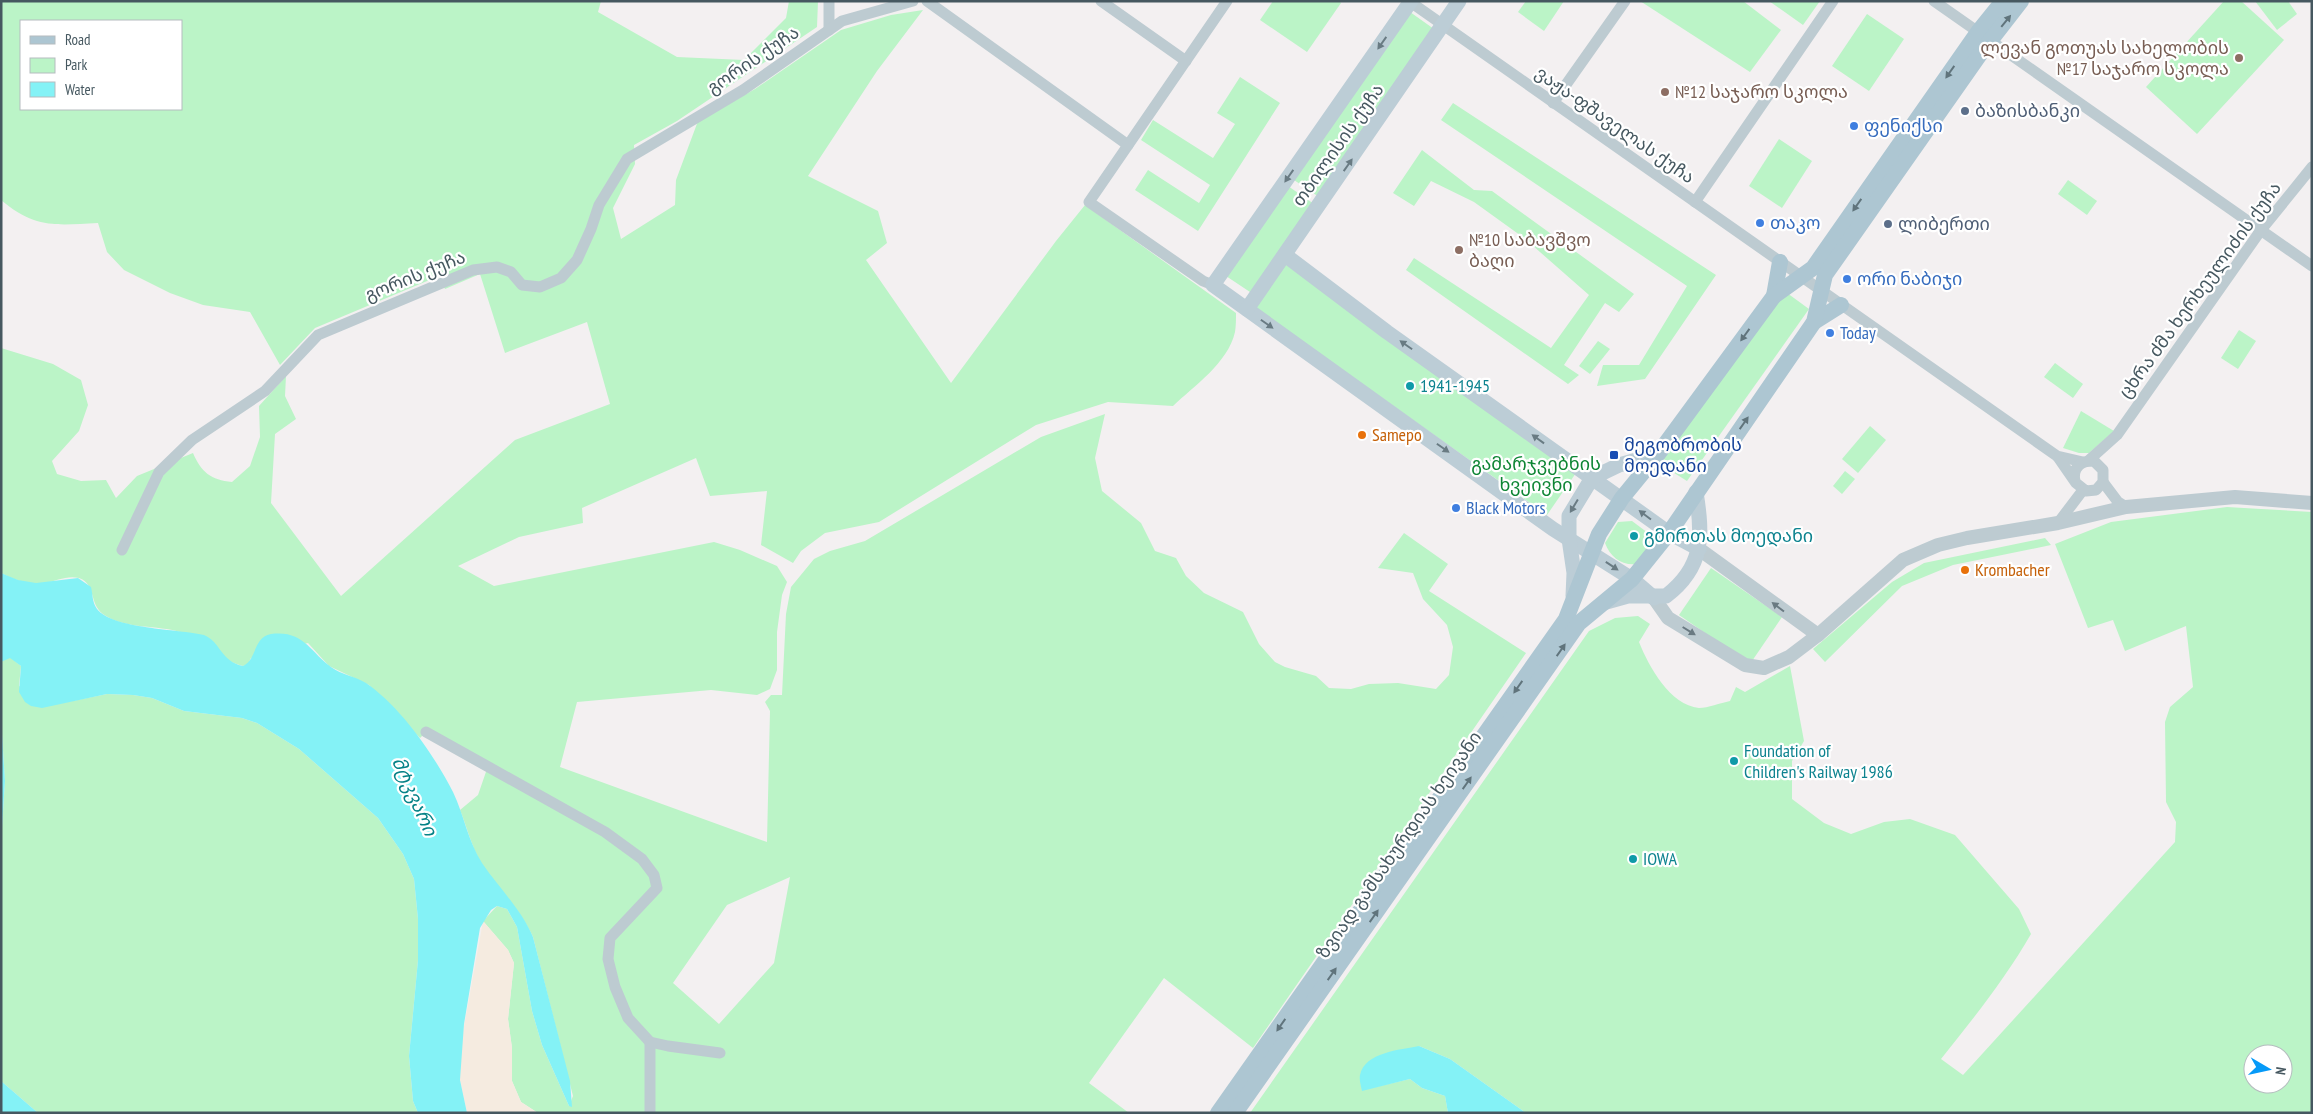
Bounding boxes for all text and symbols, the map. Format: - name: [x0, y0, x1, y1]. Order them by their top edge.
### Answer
- one-way arrow: [2000, 15, 2011, 28]
- legend: [20, 20, 182, 110]
- street label: გორის ქუჩა: [702, 20, 803, 99]
- text: Road: [65, 30, 91, 49]
- one-way arrow: [1377, 36, 1387, 49]
- place label: ლევან გოთუას სახელობის №17 საჯარო სკოლა: [1980, 36, 2229, 80]
- marker: ლევან გოთუას სახელობის №17 საჯარო სკოლა: [2233, 52, 2245, 64]
- text: Park: [65, 55, 87, 74]
- street label: ვაჟა-ფშაველას ქუჩა: [1531, 61, 1699, 188]
- one-way arrow: [1945, 66, 1955, 79]
- street label: თბილისის ქუჩა: [1287, 79, 1389, 211]
- text: Water: [65, 80, 96, 99]
- place label: №12 საჯარო სკოლა: [1675, 80, 1848, 103]
- marker: №12 საჯარო სკოლა: [1659, 86, 1671, 98]
- place label: ბაზისბანკი: [1975, 99, 2080, 122]
- marker: ბაზისბანკი: [1959, 105, 1971, 117]
- place label: ფენიქსი: [1864, 114, 1943, 137]
- marker: ფენიქსი: [1848, 120, 1860, 132]
- one-way arrow: [1343, 158, 1353, 171]
- one-way arrow: [1284, 169, 1294, 183]
- street label: ცხრა ძმა ხერხეულიძის ქუჩა: [2113, 177, 2286, 402]
- one-way arrow: [1852, 199, 1862, 212]
- place label: თაკო: [1770, 211, 1820, 234]
- place label: ლიბერთი: [1898, 212, 1990, 235]
- marker: თაკო: [1754, 217, 1766, 229]
- marker: ლიბერთი: [1882, 218, 1894, 230]
- place label: №10 საბავშვო ბაღი: [1469, 228, 1591, 272]
- marker: №10 საბავშვო ბაღი: [1453, 244, 1465, 256]
- street label: გორის ქუჩა: [361, 245, 468, 306]
- place label: ორი ნაბიჯი: [1857, 267, 1962, 290]
- marker: ორი ნაბიჯი: [1841, 273, 1853, 285]
- one-way arrow: [1261, 319, 1274, 329]
- place label: Today: [1840, 321, 1876, 344]
- marker: Today: [1824, 327, 1836, 339]
- one-way arrow: [1740, 328, 1751, 341]
- one-way arrow: [1399, 340, 1412, 350]
- place label: 1941-1945: [1420, 374, 1490, 397]
- marker: 1941-1945: [1404, 380, 1416, 392]
- one-way arrow: [1739, 417, 1749, 430]
- place label: Samepo: [1372, 423, 1422, 446]
- marker: Samepo: [1356, 429, 1368, 441]
- place label: მეგობრობის მოედანი: [1624, 433, 1742, 477]
- one-way arrow: [1531, 434, 1545, 444]
- one-way arrow: [1436, 443, 1449, 454]
- marker: მეგობრობის მოედანი: [1608, 449, 1620, 461]
- park label: გამარჯვებნის ხვეივნი: [1471, 452, 1601, 496]
- place label: Black Motors: [1466, 496, 1546, 519]
- one-way arrow: [1570, 500, 1579, 513]
- marker: Black Motors: [1450, 502, 1462, 514]
- one-way arrow: [1639, 510, 1652, 521]
- place label: გმირთას მოედანი: [1644, 524, 1813, 547]
- marker: გმირთას მოედანი: [1628, 530, 1640, 542]
- place label: Krombacher: [1975, 558, 2050, 581]
- one-way arrow: [1605, 561, 1619, 571]
- marker: Krombacher: [1959, 564, 1971, 576]
- one-way arrow: [1772, 601, 1785, 612]
- one-way arrow: [1683, 626, 1696, 635]
- one-way arrow: [1556, 643, 1566, 657]
- one-way arrow: [1513, 681, 1523, 694]
- street label: ზვიად გამსახურდიას ხეივანი: [1311, 727, 1486, 963]
- place label: Foundation of Children's Railway 1986: [1744, 739, 1893, 783]
- water label: მტკვარი: [387, 753, 443, 840]
- marker: Foundation of Children's Railway 1986: [1728, 755, 1740, 767]
- one-way arrow: [1462, 776, 1472, 790]
- place label: IOWA: [1643, 847, 1677, 870]
- marker: IOWA: [1627, 853, 1639, 865]
- one-way arrow: [1369, 909, 1379, 923]
- one-way arrow: [1327, 968, 1337, 981]
- one-way arrow: [1276, 1018, 1286, 1031]
- north arrow: [2243, 1044, 2293, 1094]
- text: N: [2271, 1066, 2290, 1076]

